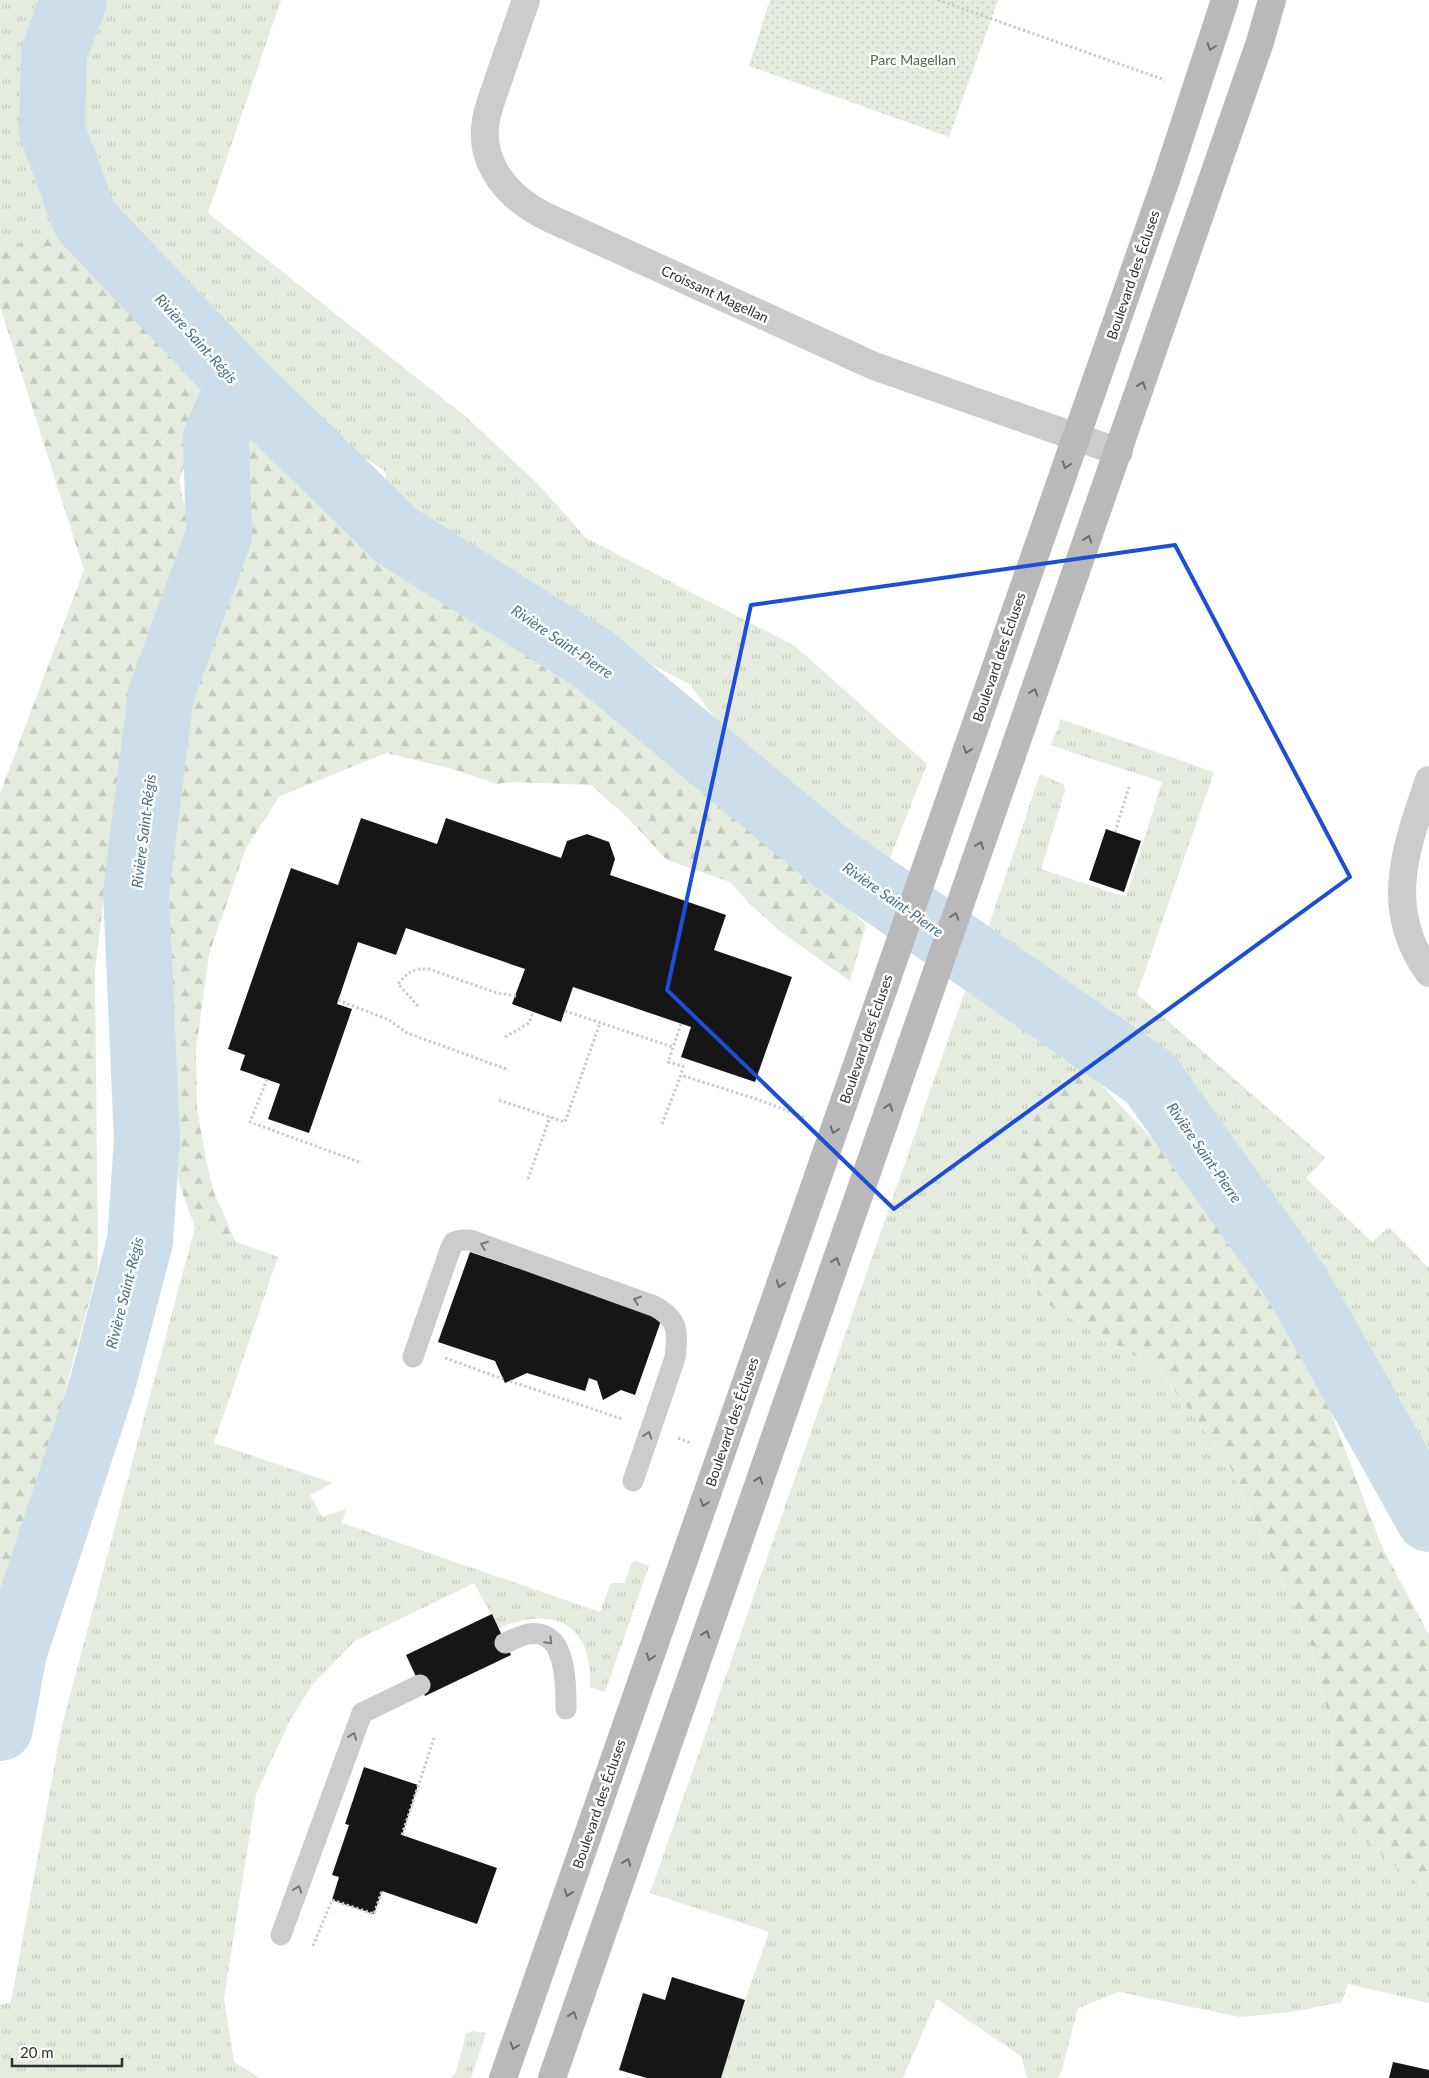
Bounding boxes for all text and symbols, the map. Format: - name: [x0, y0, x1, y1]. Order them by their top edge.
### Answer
- one-way arrow: [1206, 42, 1216, 50]
- park label: Parc Magellan: [870, 51, 956, 68]
- street label: Boulevard des Écluses: [1102, 208, 1163, 342]
- street label: Croissant Magellan: [659, 261, 772, 326]
- water label: Rivière Saint-Régis: [152, 290, 242, 387]
- one-way arrow: [1136, 381, 1146, 390]
- one-way arrow: [1062, 460, 1072, 468]
- one-way arrow: [1082, 535, 1092, 543]
- street label: Boulevard des Écluses: [968, 590, 1029, 724]
- water label: Rivière Saint-Pierre: [508, 601, 617, 682]
- one-way arrow: [1028, 688, 1038, 697]
- one-way arrow: [963, 746, 973, 754]
- water label: Rivière Saint-Régis: [127, 773, 159, 889]
- one-way arrow: [974, 841, 984, 850]
- water label: Rivière Saint-Pierre: [840, 858, 947, 941]
- one-way arrow: [949, 913, 959, 921]
- street label: Boulevard des Écluses: [835, 972, 896, 1106]
- water label: Rivière Saint-Pierre: [1163, 1099, 1246, 1206]
- one-way arrow: [883, 1104, 893, 1112]
- one-way arrow: [830, 1126, 840, 1134]
- water label: Rivière Saint-Régis: [101, 1235, 147, 1351]
- one-way arrow: [480, 1241, 488, 1251]
- one-way arrow: [830, 1257, 840, 1266]
- one-way arrow: [776, 1279, 786, 1288]
- one-way arrow: [633, 1296, 642, 1306]
- street label: Boulevard des Écluses: [701, 1355, 762, 1489]
- one-way arrow: [643, 1431, 653, 1439]
- one-way arrow: [754, 1477, 764, 1485]
- one-way arrow: [700, 1499, 710, 1507]
- one-way arrow: [700, 1630, 710, 1639]
- one-way arrow: [543, 1636, 552, 1645]
- one-way arrow: [646, 1652, 656, 1661]
- one-way arrow: [347, 1732, 357, 1741]
- street label: Boulevard des Écluses: [568, 1737, 629, 1871]
- one-way arrow: [621, 1858, 631, 1867]
- one-way arrow: [292, 1885, 302, 1894]
- one-way arrow: [564, 1888, 574, 1897]
- one-way arrow: [568, 2012, 578, 2020]
- scale bar: [12, 2036, 122, 2068]
- one-way arrow: [510, 2042, 520, 2050]
- text: 20 m: [20, 2043, 54, 2061]

